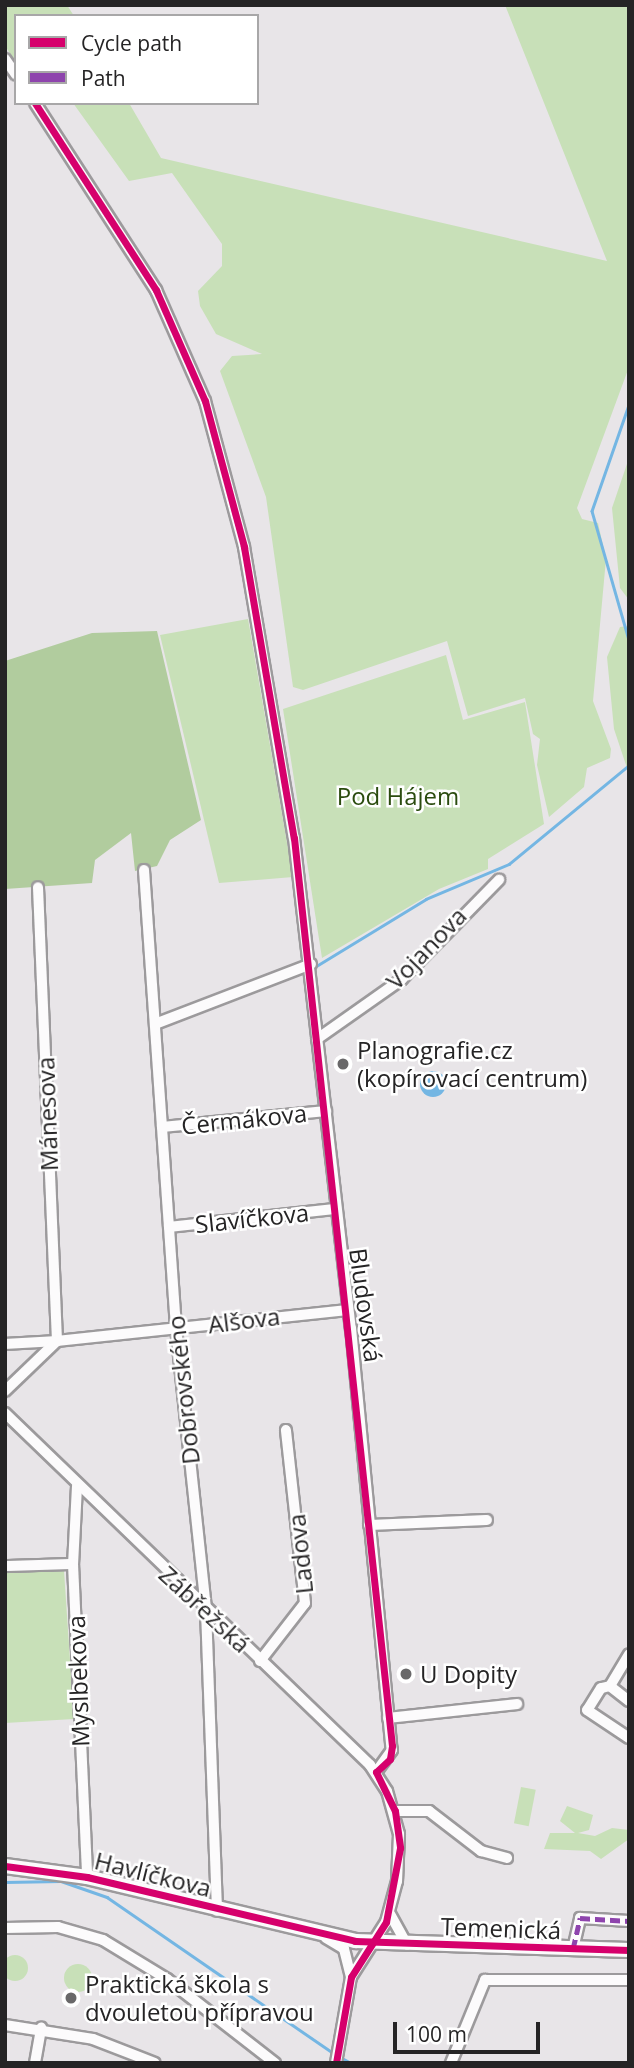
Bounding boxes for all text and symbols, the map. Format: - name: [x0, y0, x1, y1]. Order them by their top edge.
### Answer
- legend: [14, 14, 259, 105]
- text: Cycle path: [81, 29, 182, 57]
- text: Path: [81, 64, 126, 92]
- park label: Pod Hájem: [337, 782, 459, 810]
- street label: Vojanova: [380, 901, 472, 995]
- place label: Planografie.cz (kopírovací centrum): [357, 1036, 587, 1092]
- street label: Mánesova: [31, 1056, 63, 1172]
- marker: Planografie.cz (kopírovací centrum): [335, 1056, 351, 1072]
- street label: Čermákova: [180, 1098, 308, 1140]
- street label: Slavíčkova: [194, 1198, 310, 1238]
- street label: Bludovská: [344, 1246, 388, 1364]
- street label: Alšova: [206, 1301, 282, 1339]
- street label: Dobrovského: [161, 1314, 205, 1466]
- street label: Ladova: [281, 1513, 319, 1595]
- street label: Zábřežská: [154, 1560, 256, 1658]
- street label: Myslbekova: [61, 1615, 95, 1747]
- place label: U Dopity: [420, 1660, 517, 1688]
- marker: U Dopity: [398, 1666, 414, 1682]
- street label: Havlíčkova: [92, 1846, 214, 1902]
- street label: Temenická: [440, 1912, 562, 1944]
- place label: Praktická škola s dvouletou přípravou: [85, 1970, 314, 2026]
- marker: Praktická škola s dvouletou přípravou: [63, 1990, 79, 2006]
- scale bar: [396, 2008, 543, 2052]
- text: 100 m: [406, 2020, 467, 2048]

